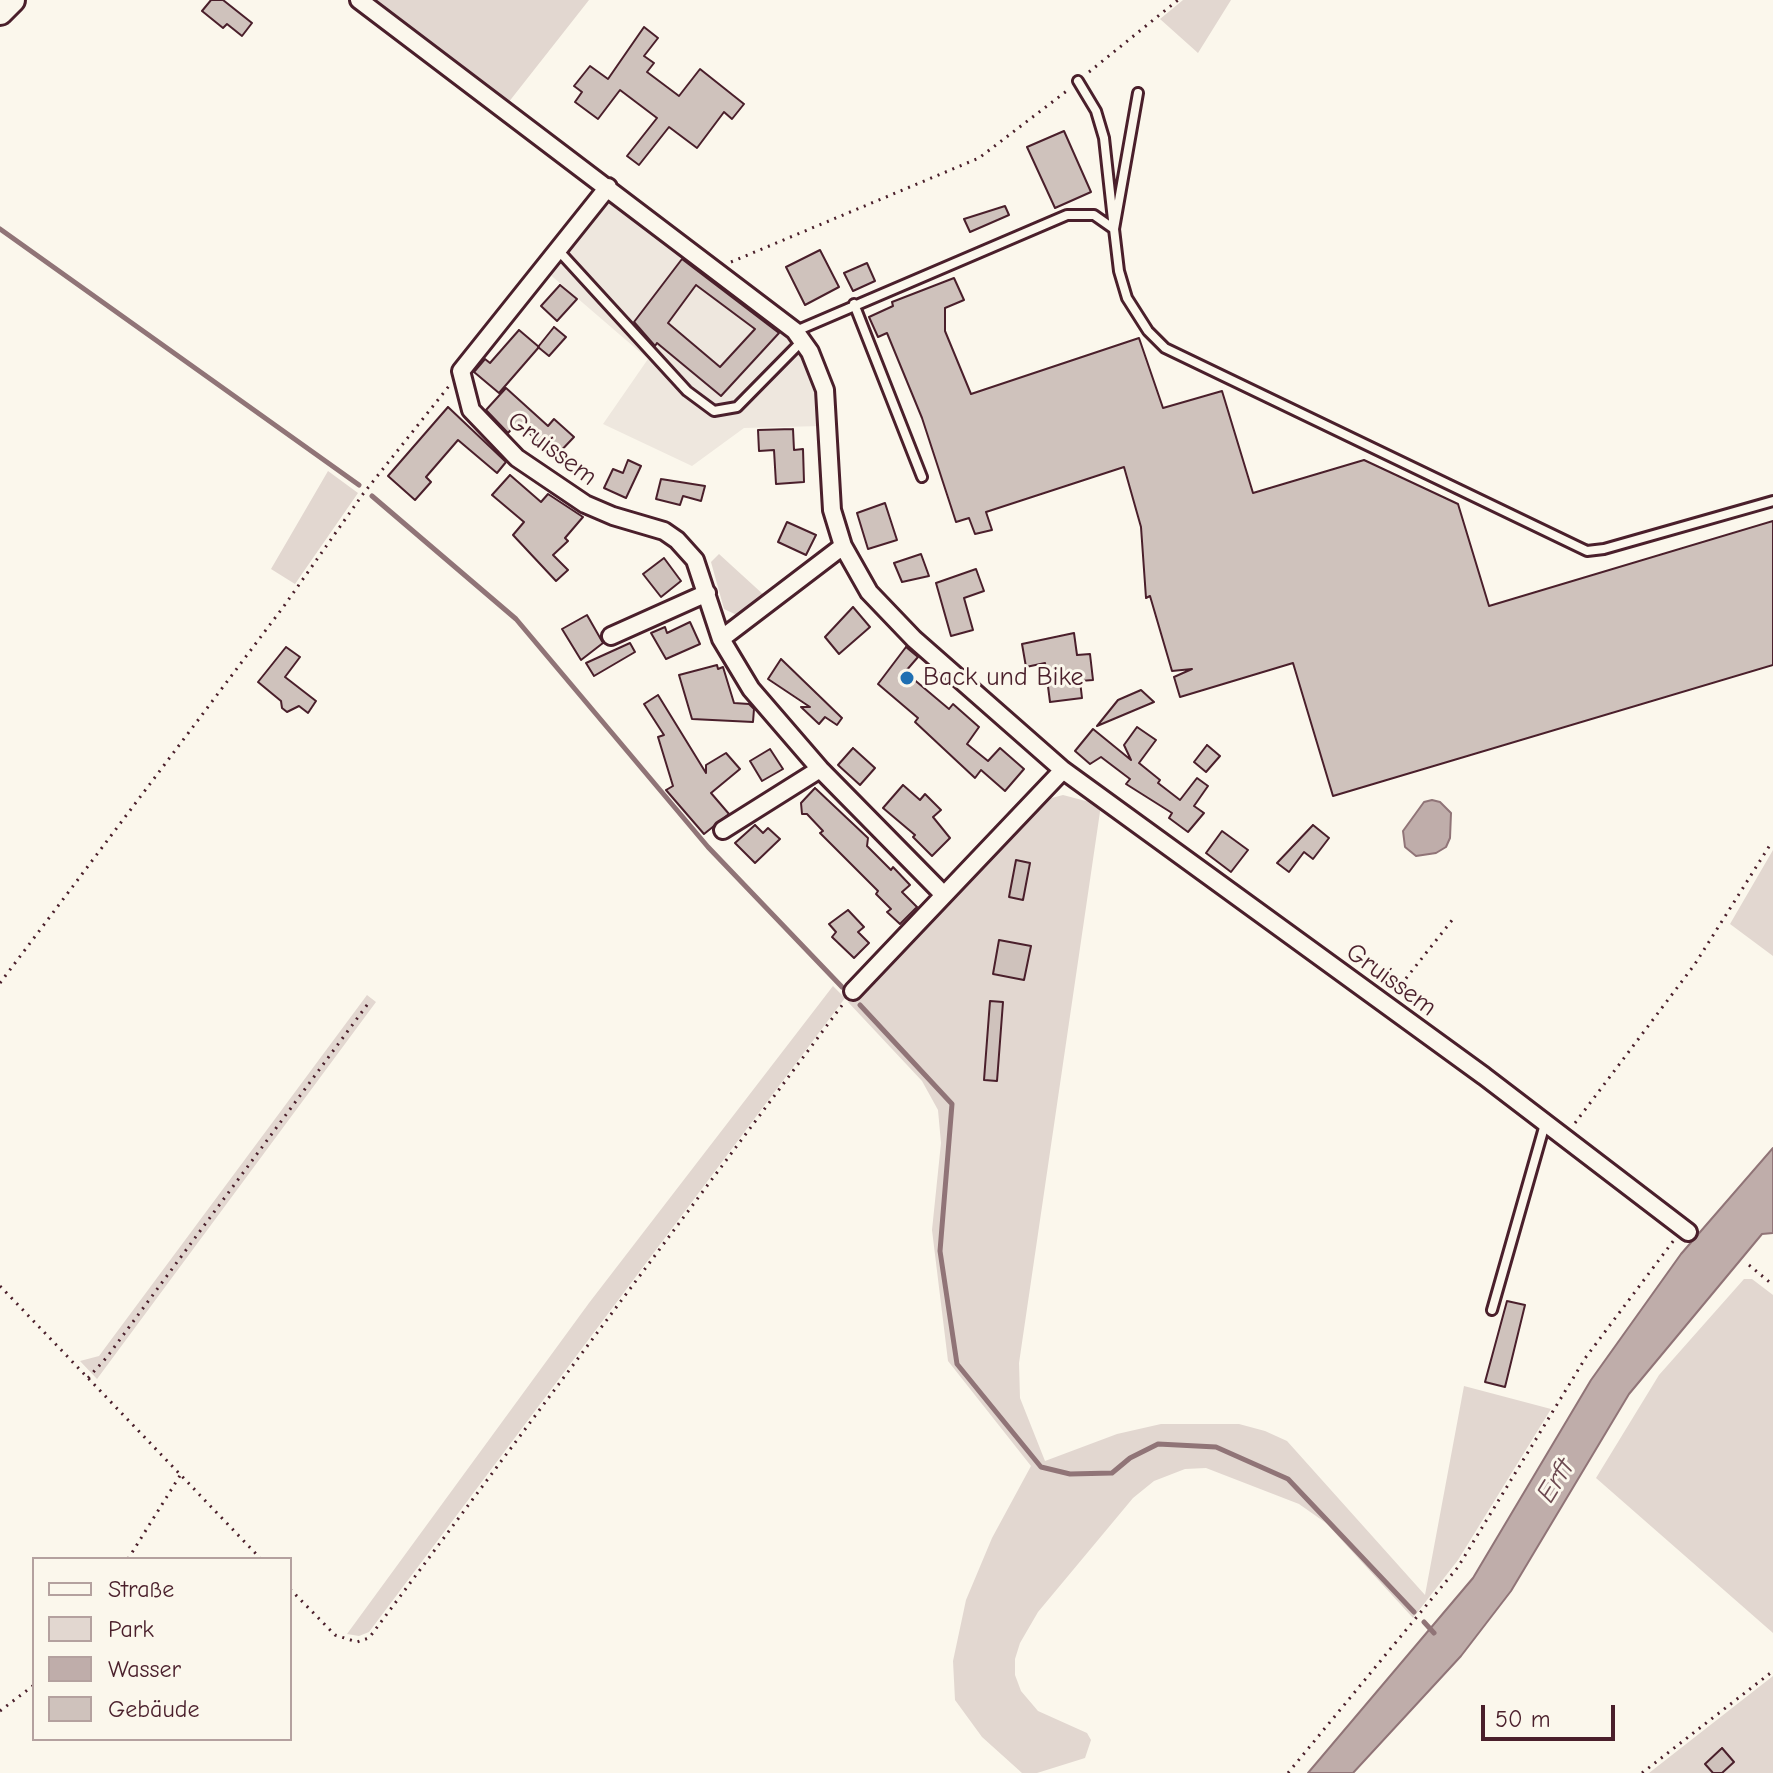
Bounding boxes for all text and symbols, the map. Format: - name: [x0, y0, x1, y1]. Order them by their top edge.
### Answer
- street label: Gruissem: [501, 405, 603, 493]
- place label: Back und Bike: [923, 662, 1084, 694]
- marker: Back und Bike: [898, 669, 916, 687]
- street label: Gruissem: [1340, 937, 1442, 1023]
- water label: Erft: [1530, 1453, 1582, 1509]
- legend: [32, 1557, 292, 1741]
- text: Straße: [108, 1575, 174, 1603]
- text: Park: [108, 1615, 154, 1643]
- text: Wasser: [108, 1655, 181, 1683]
- scale bar: [1485, 1689, 1619, 1739]
- text: Gebäude: [108, 1695, 199, 1723]
- text: 50 m: [1495, 1705, 1551, 1733]

